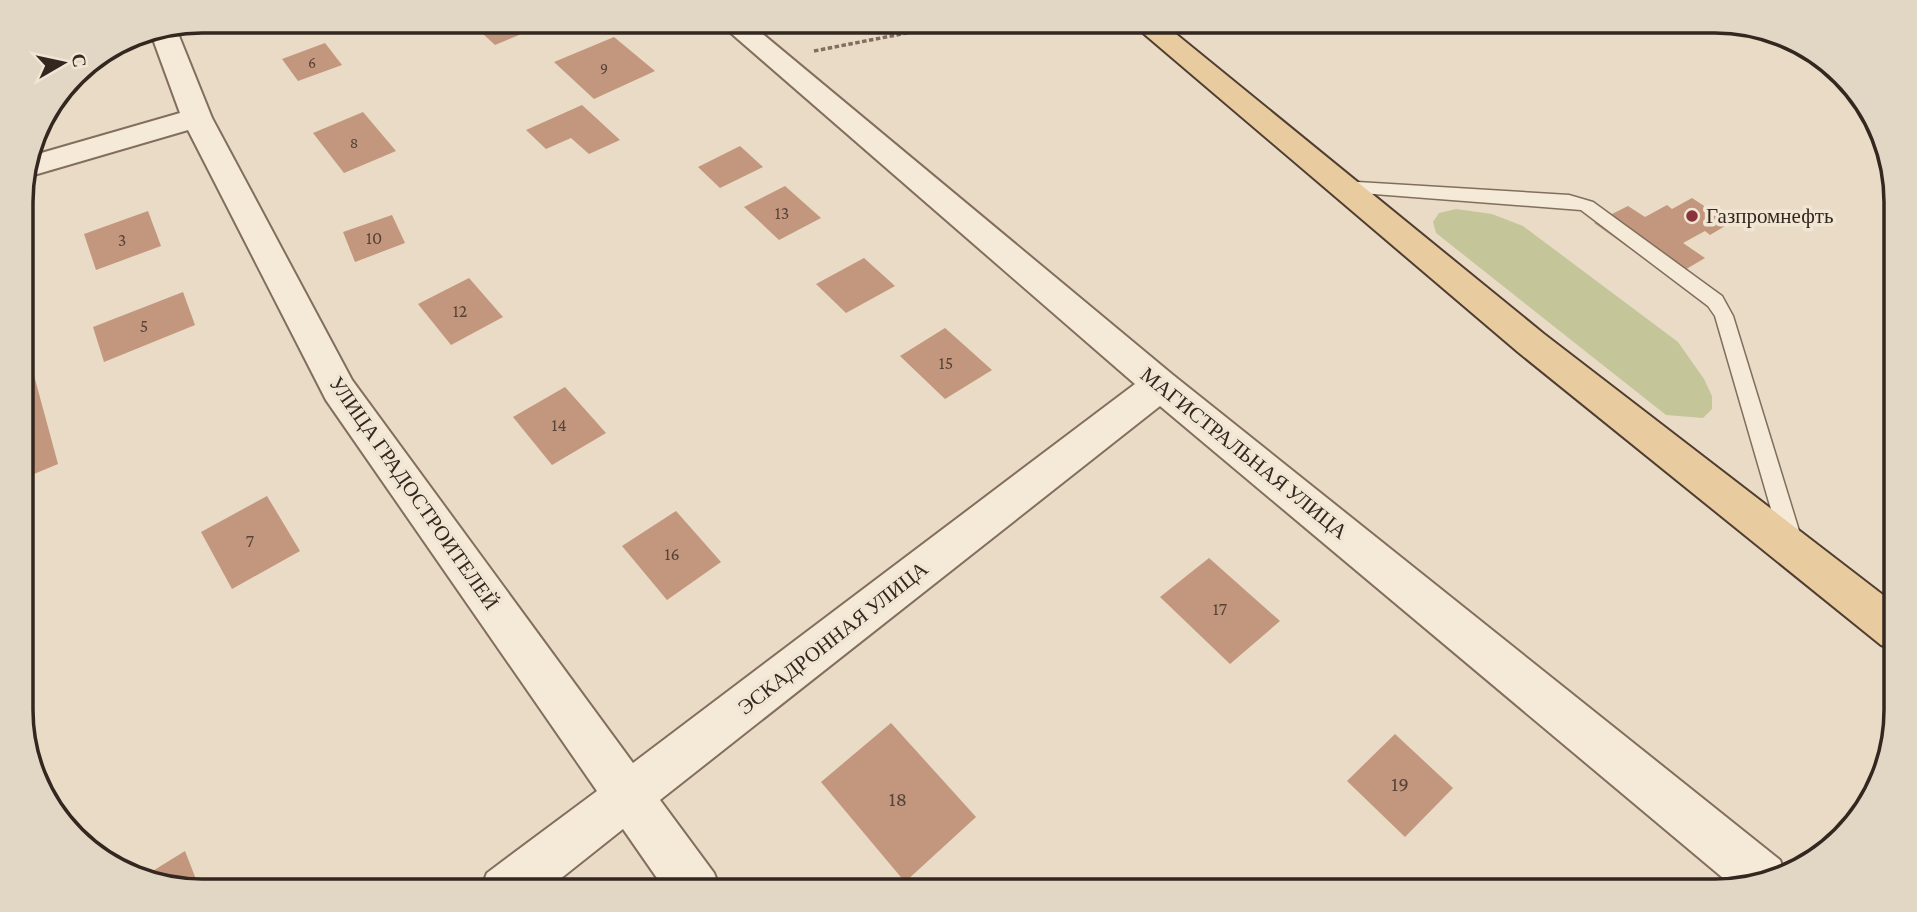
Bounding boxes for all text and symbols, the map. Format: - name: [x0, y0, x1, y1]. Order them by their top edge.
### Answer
- north arrow: [28, 28, 98, 98]
- text: С: [68, 52, 91, 69]
- house number: 6: [308, 54, 316, 71]
- house number: 9: [600, 59, 608, 76]
- house number: 8: [350, 134, 358, 151]
- house number: 13: [775, 203, 789, 223]
- place label: Газпромнефть: [1706, 204, 1834, 228]
- marker: Газпромнефть: [1684, 208, 1700, 224]
- house number: 10: [366, 228, 382, 248]
- house number: 3: [118, 230, 126, 250]
- house number: 12: [453, 301, 467, 321]
- house number: 5: [140, 316, 148, 336]
- house number: 15: [939, 353, 953, 373]
- street label: МАГИСТРАЛЬНАЯ УЛИЦА: [1136, 362, 1353, 544]
- street label: УЛИЦА ГРАДОСТРОИТЕЛЕЙ: [324, 372, 504, 614]
- house number: 14: [551, 415, 567, 435]
- house number: 7: [246, 531, 254, 551]
- house number: 16: [664, 544, 680, 564]
- street label: ЭСКАДРОННАЯ УЛИЦА: [733, 556, 933, 720]
- house number: 17: [1213, 599, 1227, 619]
- house number: 19: [1391, 772, 1409, 796]
- house number: 18: [889, 787, 907, 811]

